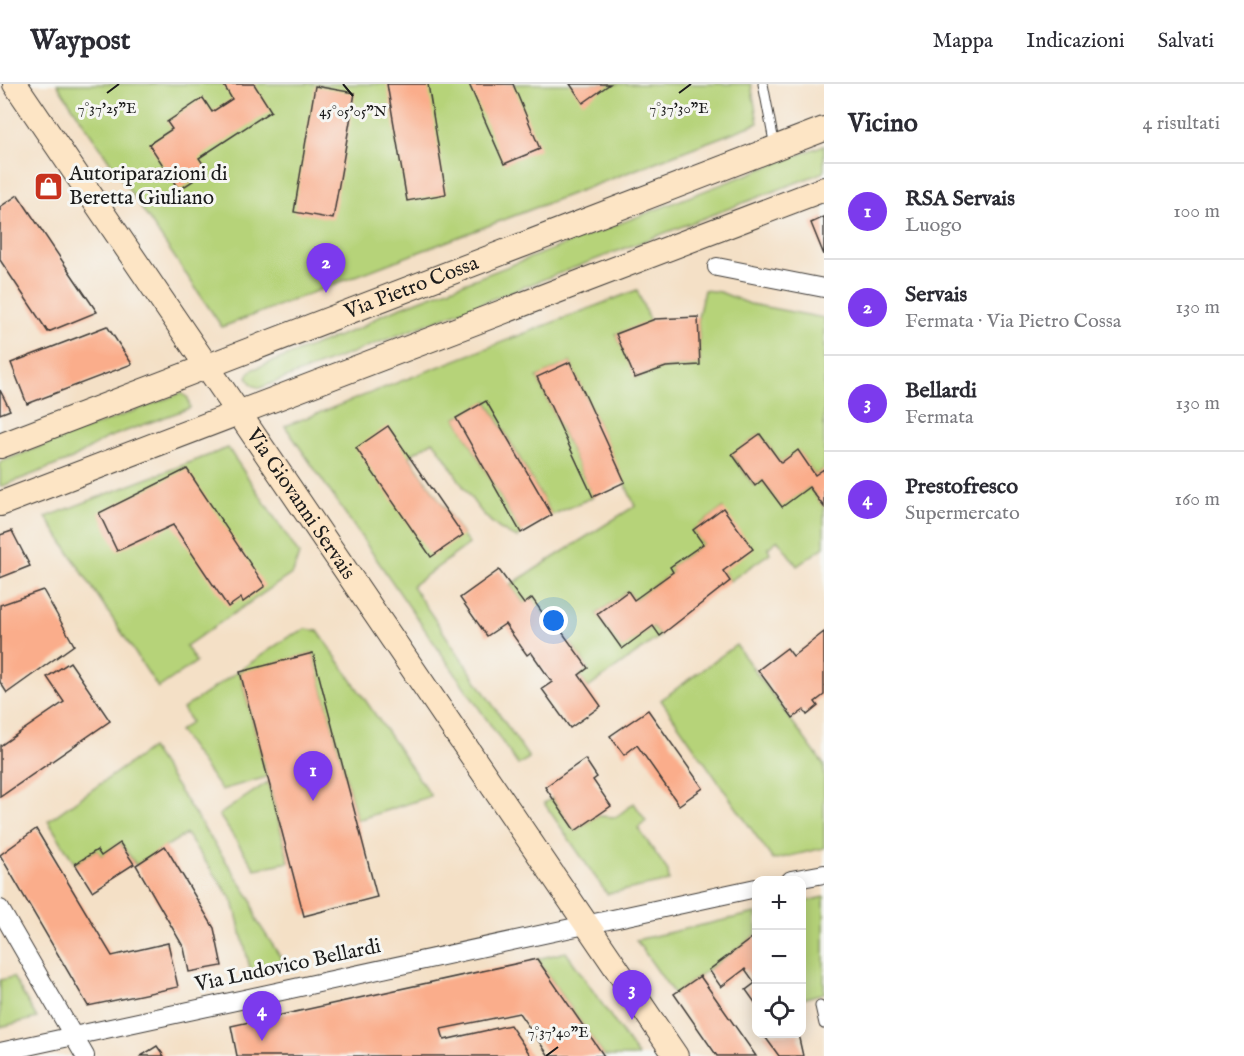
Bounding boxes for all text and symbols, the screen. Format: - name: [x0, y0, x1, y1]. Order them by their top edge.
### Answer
- text: Waypost: [30, 24, 130, 59]
- text: Mappa: [933, 28, 993, 55]
- text: Indicazioni: [1026, 28, 1125, 55]
- text: Salvati: [1158, 28, 1214, 55]
- text: 7°37'25"E: [78, 99, 136, 118]
- text: 7°37'30"E: [649, 99, 709, 118]
- text: 45°05'05"N: [319, 102, 387, 121]
- text: Vicino: [848, 107, 918, 140]
- text: 4 risultati: [1143, 111, 1220, 136]
- place label: Autoriparazioni di Beretta Giuliano: [68, 161, 228, 212]
- shop icon: Autoriparazioni di Beretta Giuliano: [32, 170, 64, 202]
- text: RSA Servais: [905, 185, 1015, 213]
- text: 1: [864, 199, 871, 224]
- text: 100 m: [1173, 199, 1220, 224]
- text: Luogo: [905, 213, 962, 238]
- pin: 2: [306, 244, 346, 293]
- street label: Via Pietro Cossa: [340, 249, 483, 326]
- text: Servais: [905, 281, 967, 309]
- text: 2: [863, 295, 872, 320]
- text: 130 m: [1175, 295, 1220, 320]
- text: Fermata · Via Pietro Cossa: [905, 309, 1121, 334]
- text: Bellardi: [905, 377, 977, 405]
- text: 3: [864, 391, 871, 416]
- text: 130 m: [1175, 391, 1220, 416]
- text: Fermata: [905, 405, 974, 430]
- street label: Via Giovanni Servais: [239, 423, 362, 585]
- text: Prestofresco: [905, 473, 1018, 501]
- text: 4: [863, 487, 872, 512]
- text: 160 m: [1174, 487, 1220, 512]
- text: Supermercato: [905, 501, 1020, 526]
- your location: [539, 606, 568, 635]
- pin: 1: [294, 752, 332, 801]
- map controls: [752, 876, 806, 1038]
- button: +: [752, 876, 806, 930]
- button: −: [752, 930, 806, 984]
- street label: Via Ludovico Bellardi: [192, 933, 384, 999]
- pin: 3: [612, 970, 652, 1020]
- button: locate: [752, 984, 806, 1038]
- pin: 4: [242, 992, 282, 1041]
- text: 7°37'40"E: [527, 1023, 589, 1042]

